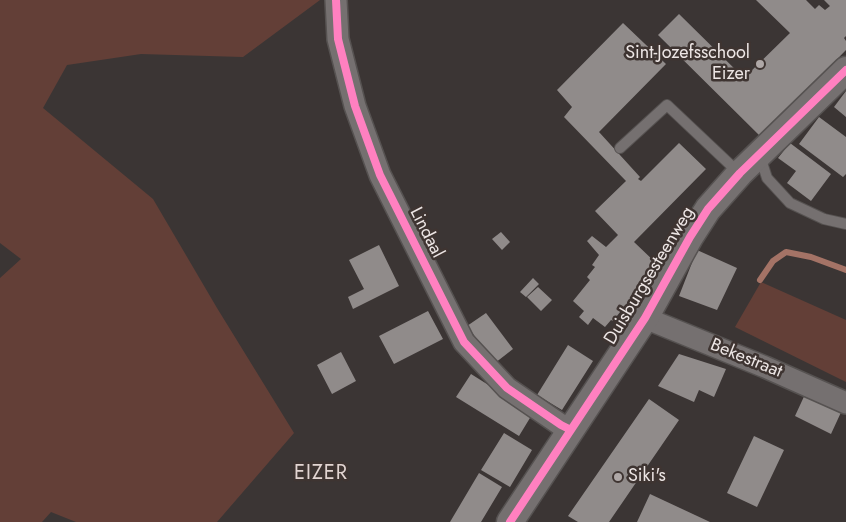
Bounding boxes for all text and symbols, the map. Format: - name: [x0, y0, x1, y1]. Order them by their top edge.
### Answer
- place label: Sint-Jozefsschool Eizer: [625, 43, 750, 86]
- marker: Sint-Jozefsschool Eizer: [754, 58, 766, 70]
- street label: Duisburgsesteenweg: [600, 203, 700, 349]
- street label: Lindaal: [404, 204, 448, 262]
- street label: Bekestraat: [707, 335, 785, 383]
- district label: EIZER: [293, 462, 349, 486]
- place label: Siki's: [628, 466, 666, 488]
- marker: Siki's: [612, 471, 624, 483]

